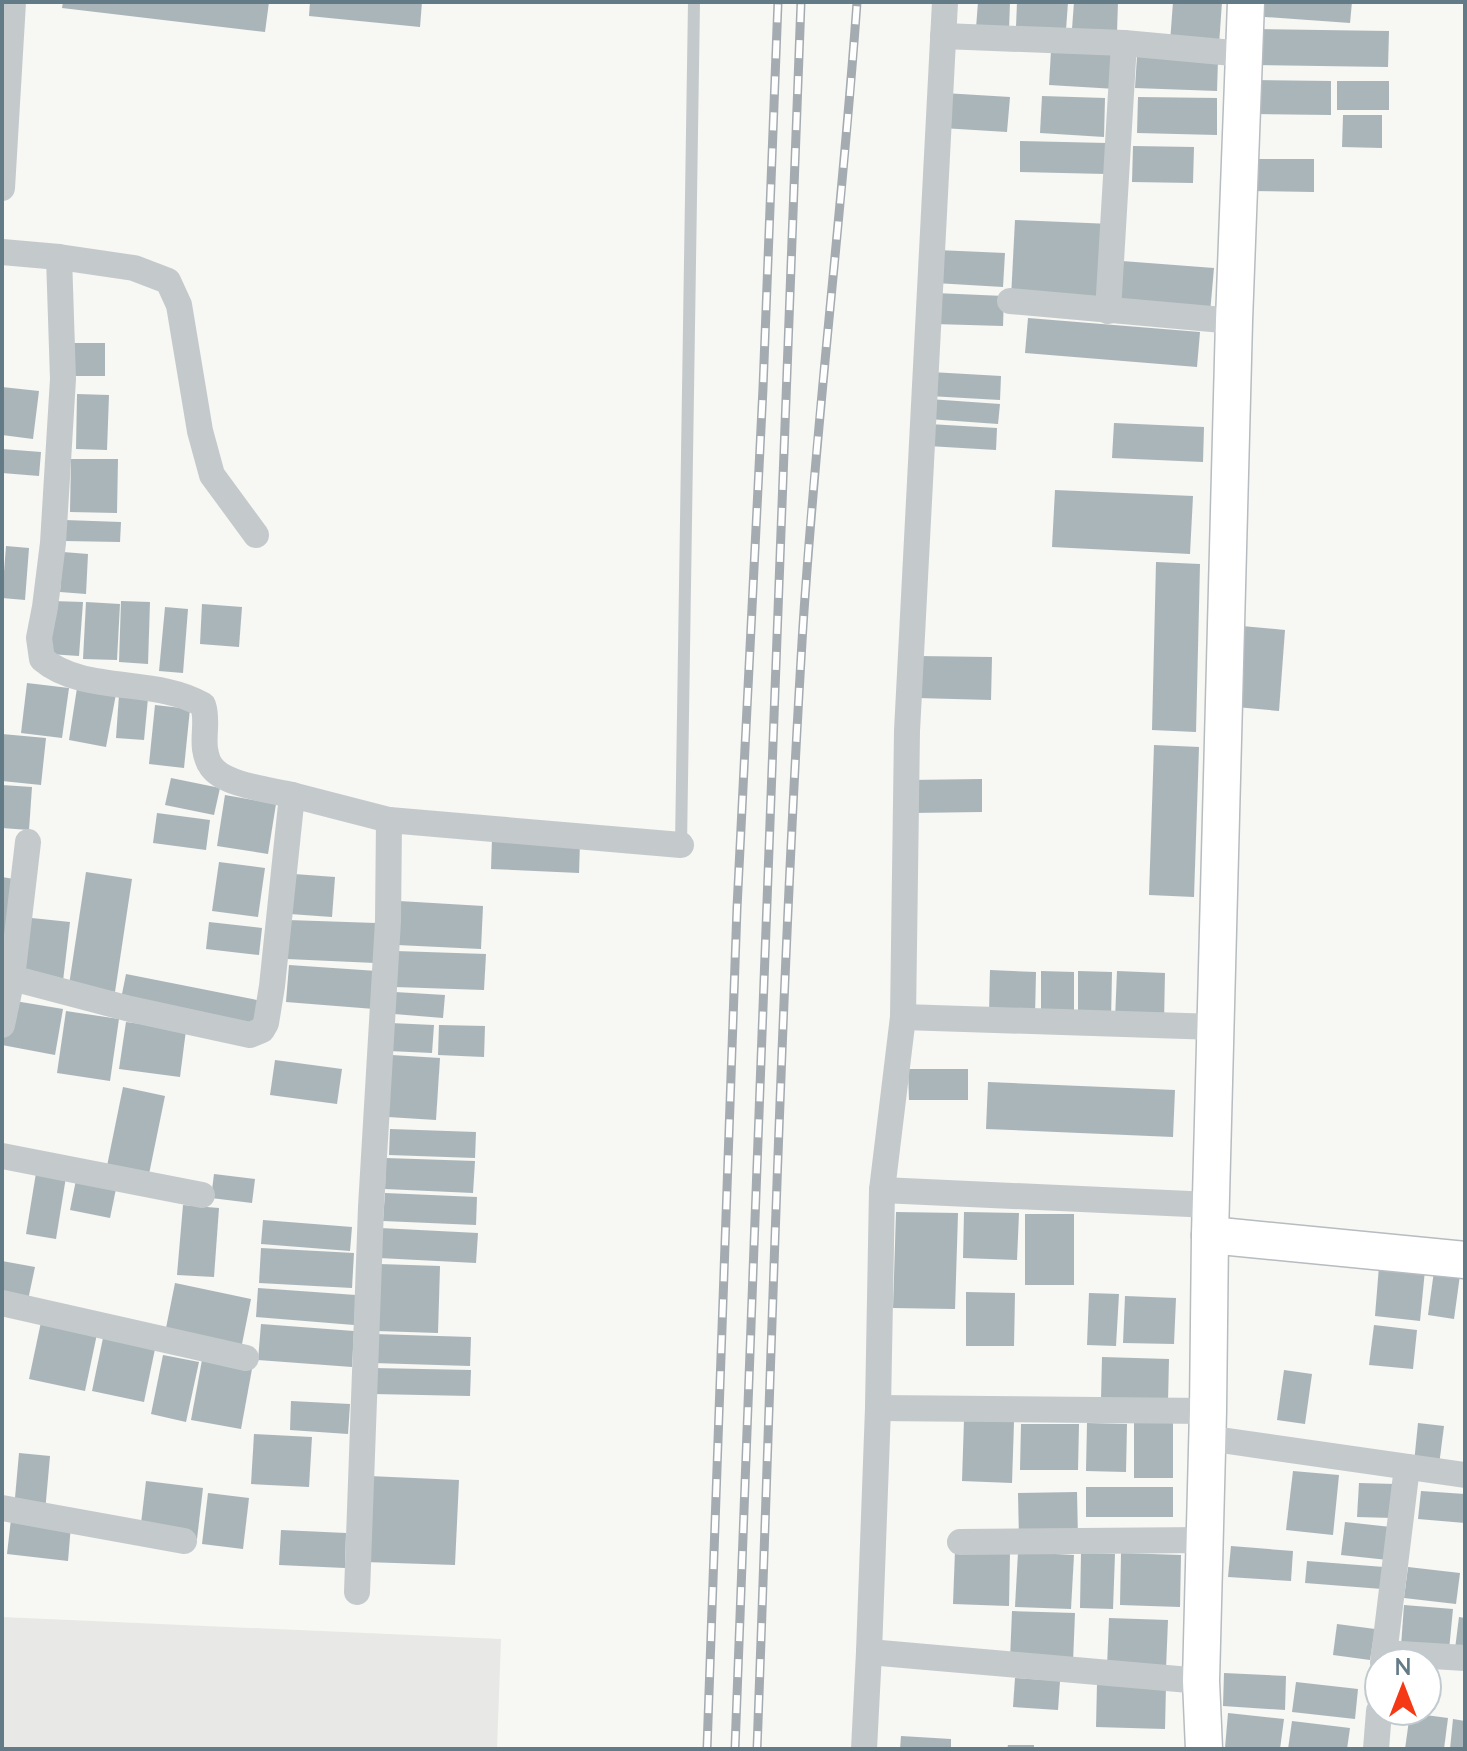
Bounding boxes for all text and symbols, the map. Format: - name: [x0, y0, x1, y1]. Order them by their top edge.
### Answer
- north arrow: [1363, 1647, 1443, 1727]
- text: N: [1395, 1653, 1411, 1680]

